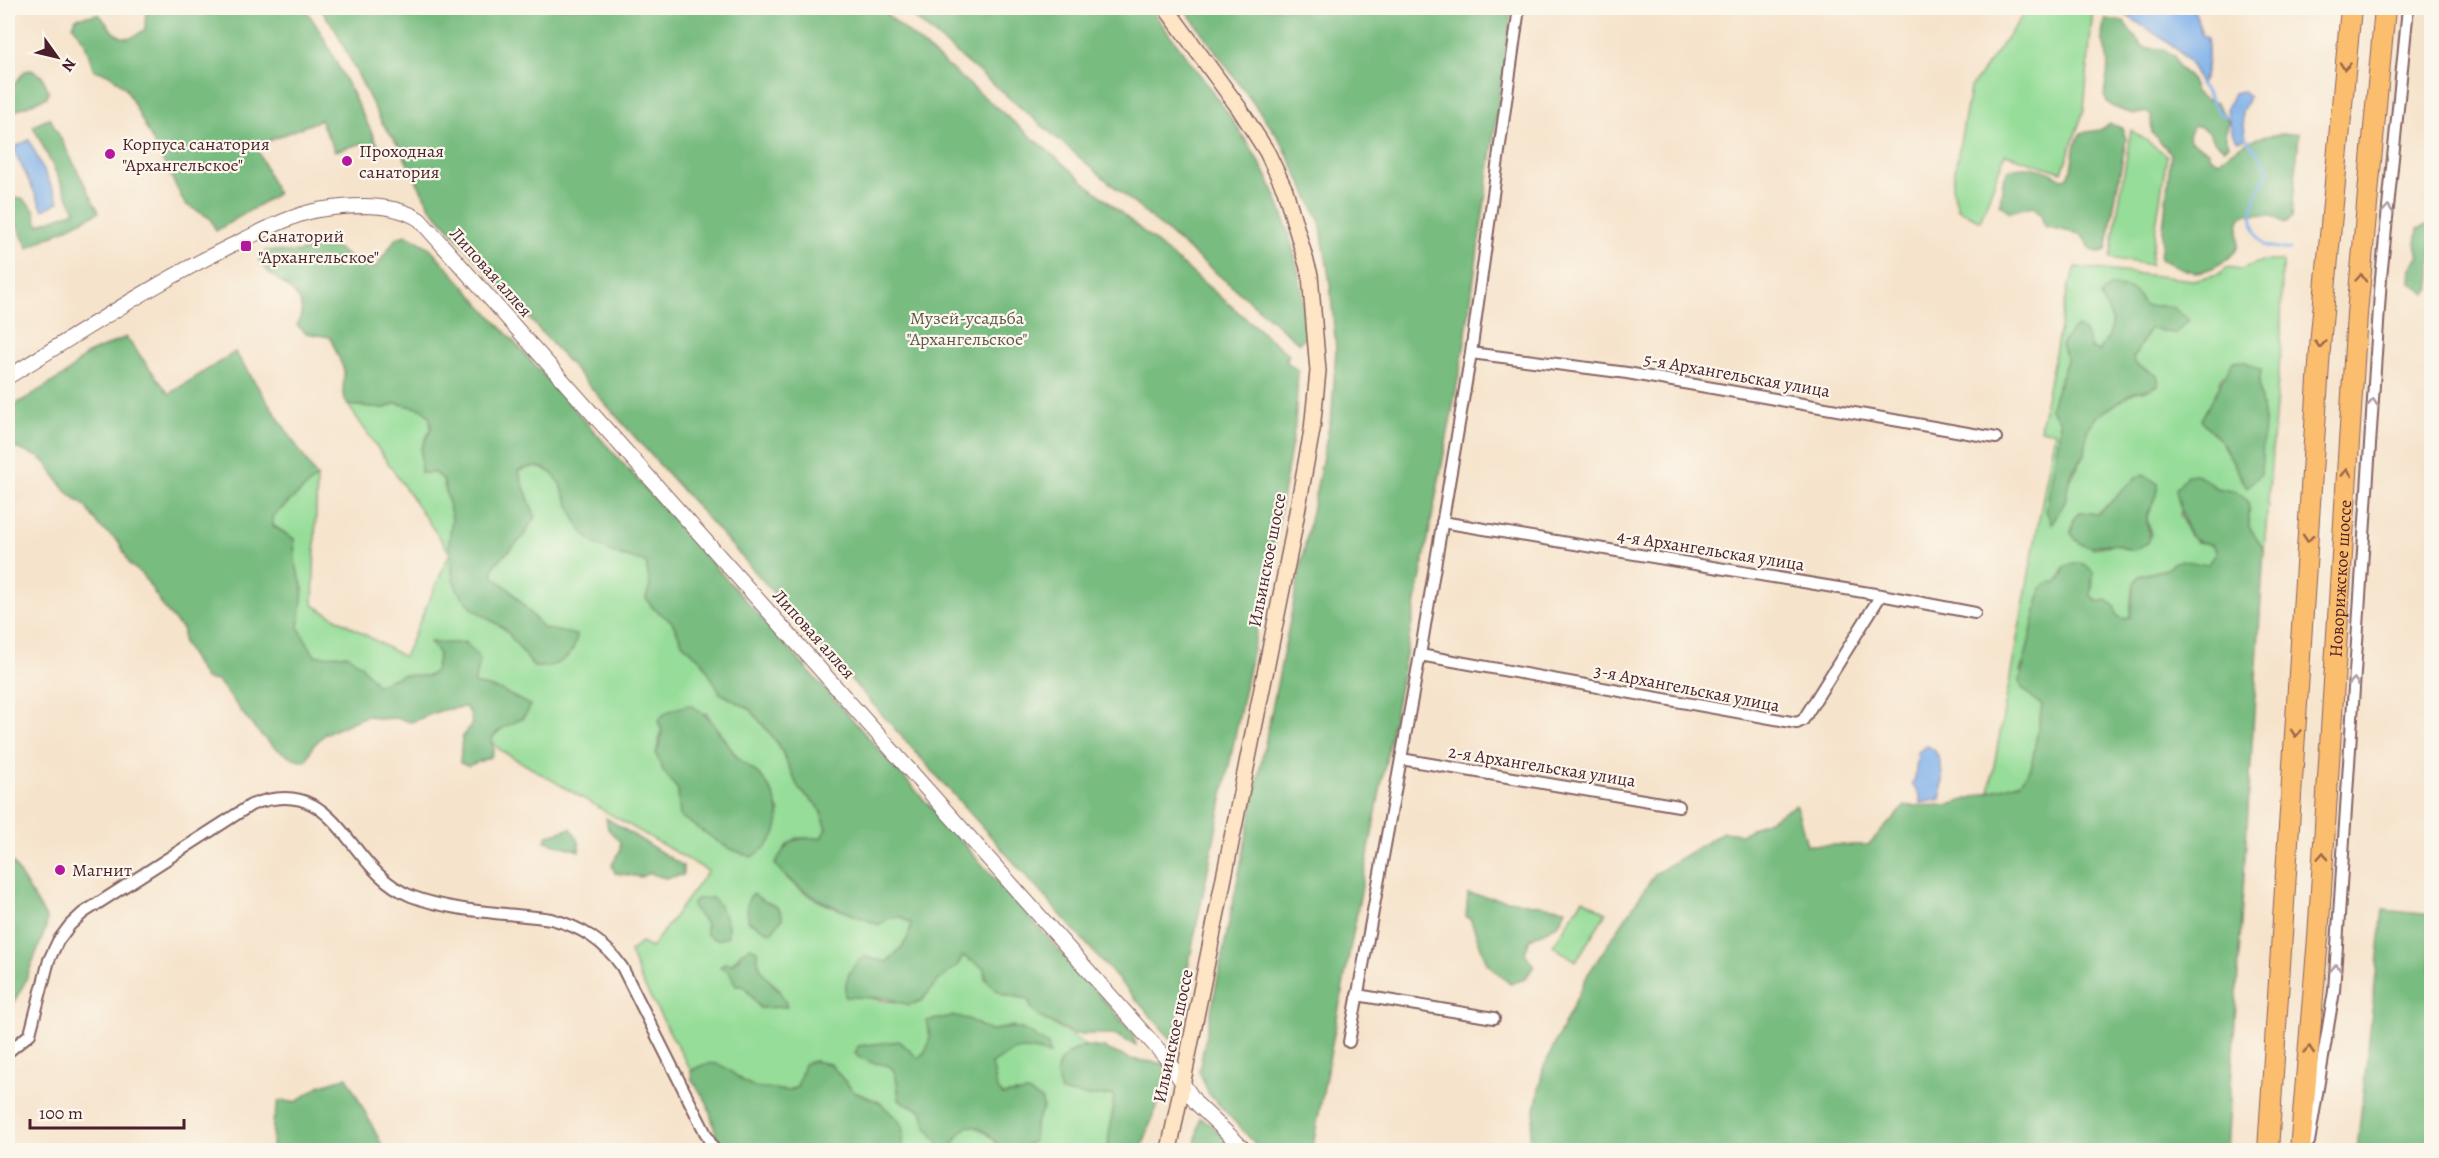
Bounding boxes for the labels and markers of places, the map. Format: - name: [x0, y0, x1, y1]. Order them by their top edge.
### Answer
- place label: Корпуса санатория "Архангельское": [122, 132, 270, 177]
- place label: Проходная санатория: [359, 139, 444, 184]
- marker: Корпуса санатория "Архангельское": [103, 147, 117, 161]
- marker: Проходная санатория: [340, 154, 354, 168]
- place label: Санаторий "Архангельское": [258, 224, 379, 269]
- marker: Санаторий "Архангельское": [239, 239, 253, 253]
- place label: Магнит: [72, 858, 132, 882]
- marker: Магнит: [53, 863, 67, 877]

